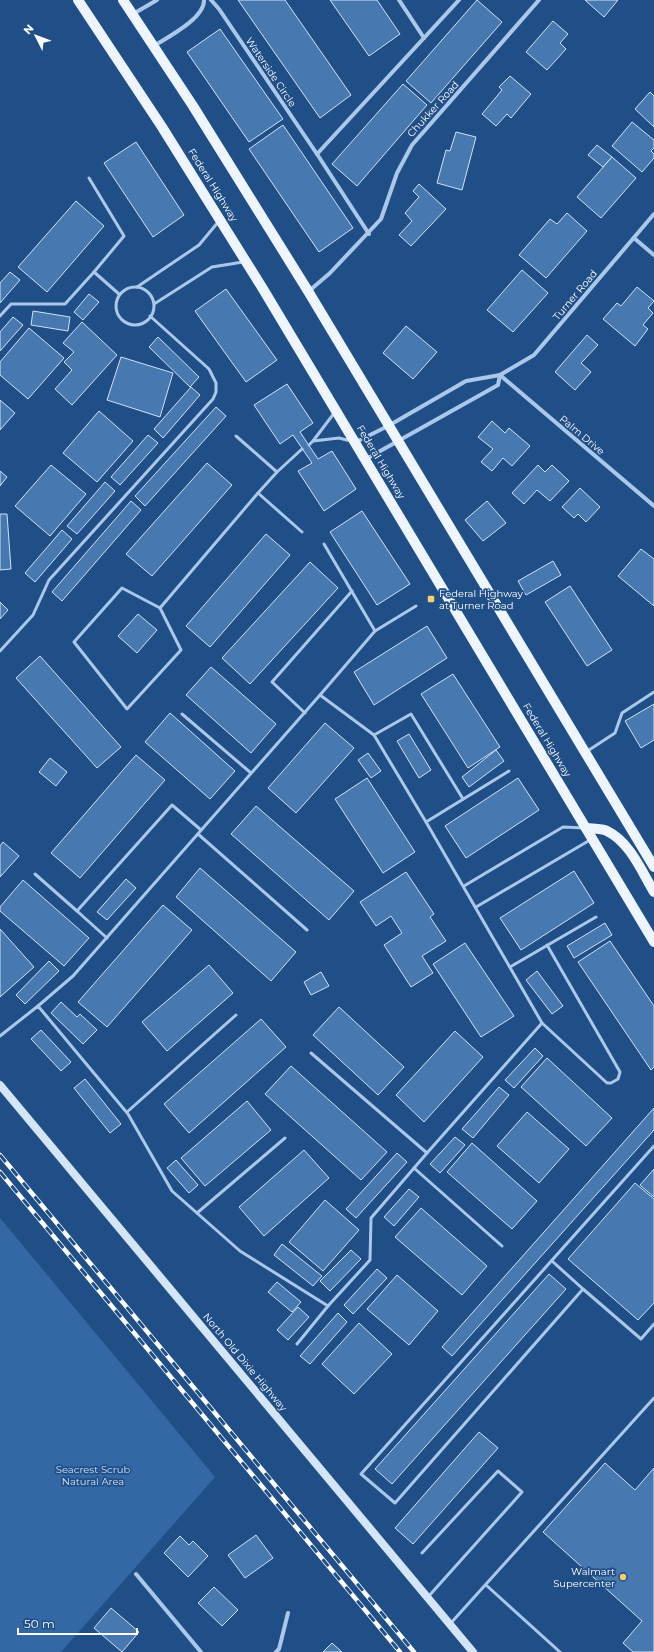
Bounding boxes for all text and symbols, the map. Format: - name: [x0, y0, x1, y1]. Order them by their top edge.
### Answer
- north arrow: [16, 16, 56, 56]
- text: N: [20, 21, 37, 37]
- street label: Waterside Circle: [243, 35, 299, 109]
- street label: Chukker Road: [404, 78, 462, 140]
- street label: Federal Highway: [185, 146, 241, 224]
- street label: Turner Road: [550, 267, 600, 323]
- street label: Palm Drive: [557, 412, 607, 458]
- street label: Federal Highway: [354, 423, 408, 502]
- place label: Federal Highway at Turner Road: [439, 587, 523, 612]
- marker: Federal Highway at Turner Road: [426, 594, 436, 604]
- street label: Federal Highway: [520, 701, 574, 780]
- street label: North Old Dixie Highway: [200, 1310, 290, 1414]
- park label: Seacrest Scrub Natural Area: [56, 1463, 130, 1488]
- place label: Walmart Supercenter: [553, 1565, 615, 1590]
- marker: Walmart Supercenter: [618, 1572, 628, 1582]
- scale bar: [18, 1610, 137, 1636]
- text: 50 m: [24, 1616, 55, 1631]

